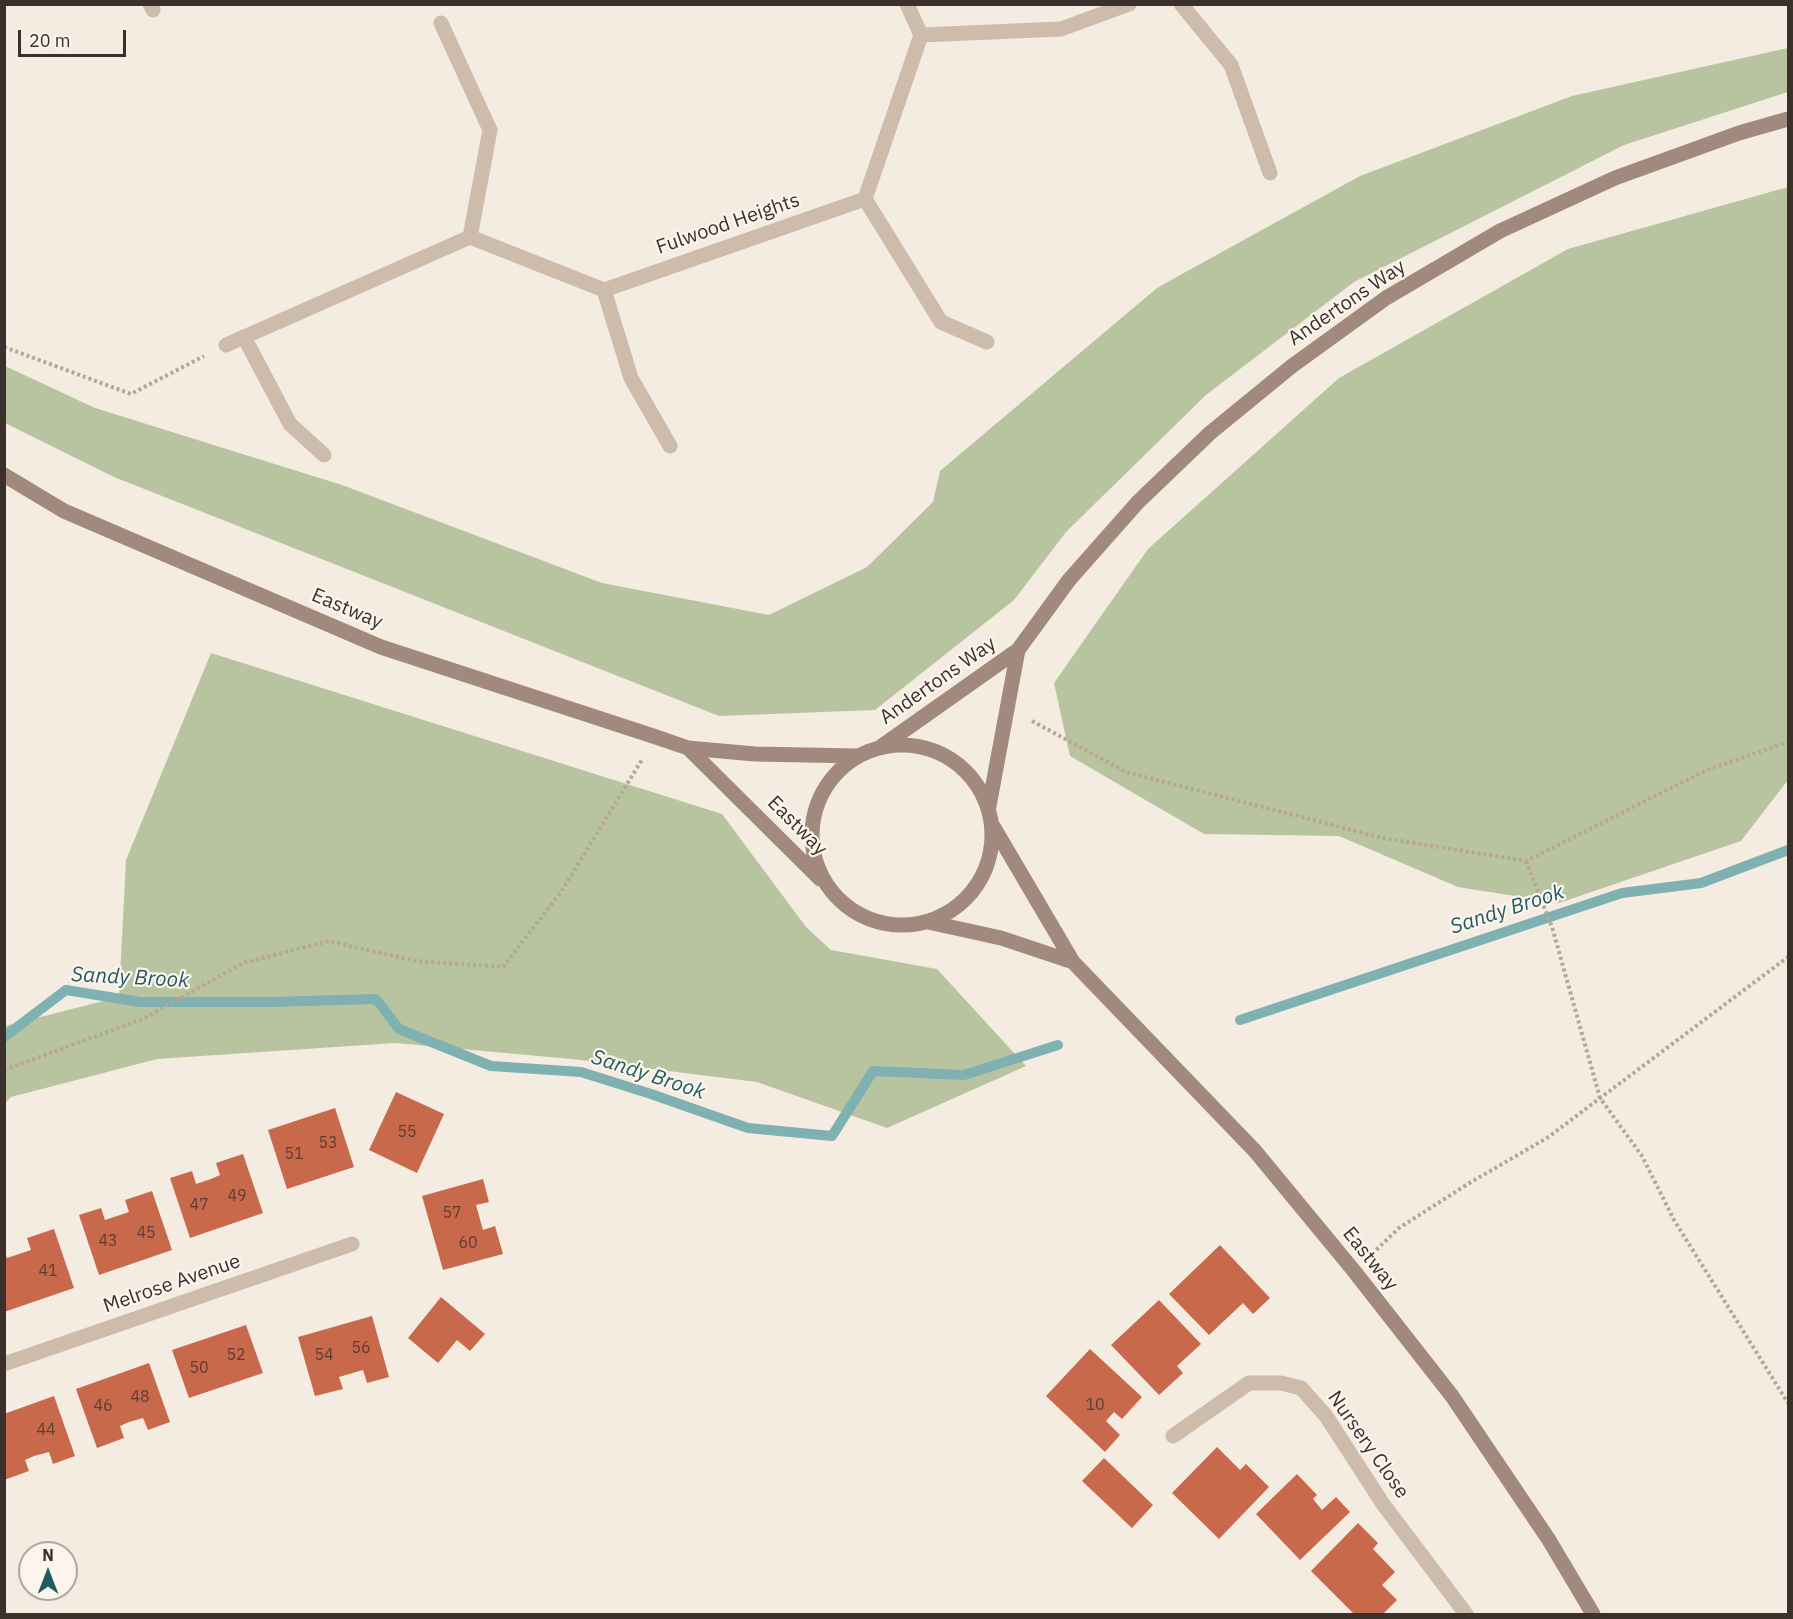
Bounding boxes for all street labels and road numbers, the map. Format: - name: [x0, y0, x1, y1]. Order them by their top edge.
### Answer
- street label: Fulwood Heights: [653, 188, 803, 260]
- street label: Andertons Way: [1284, 255, 1410, 351]
- street label: Eastway: [308, 583, 386, 635]
- street label: Andertons Way: [875, 632, 1001, 730]
- street label: Eastway: [762, 791, 832, 861]
- street label: Eastway: [1337, 1222, 1403, 1296]
- street label: Melrose Avenue: [100, 1249, 244, 1319]
- street label: Nursery Close: [1322, 1387, 1414, 1503]

